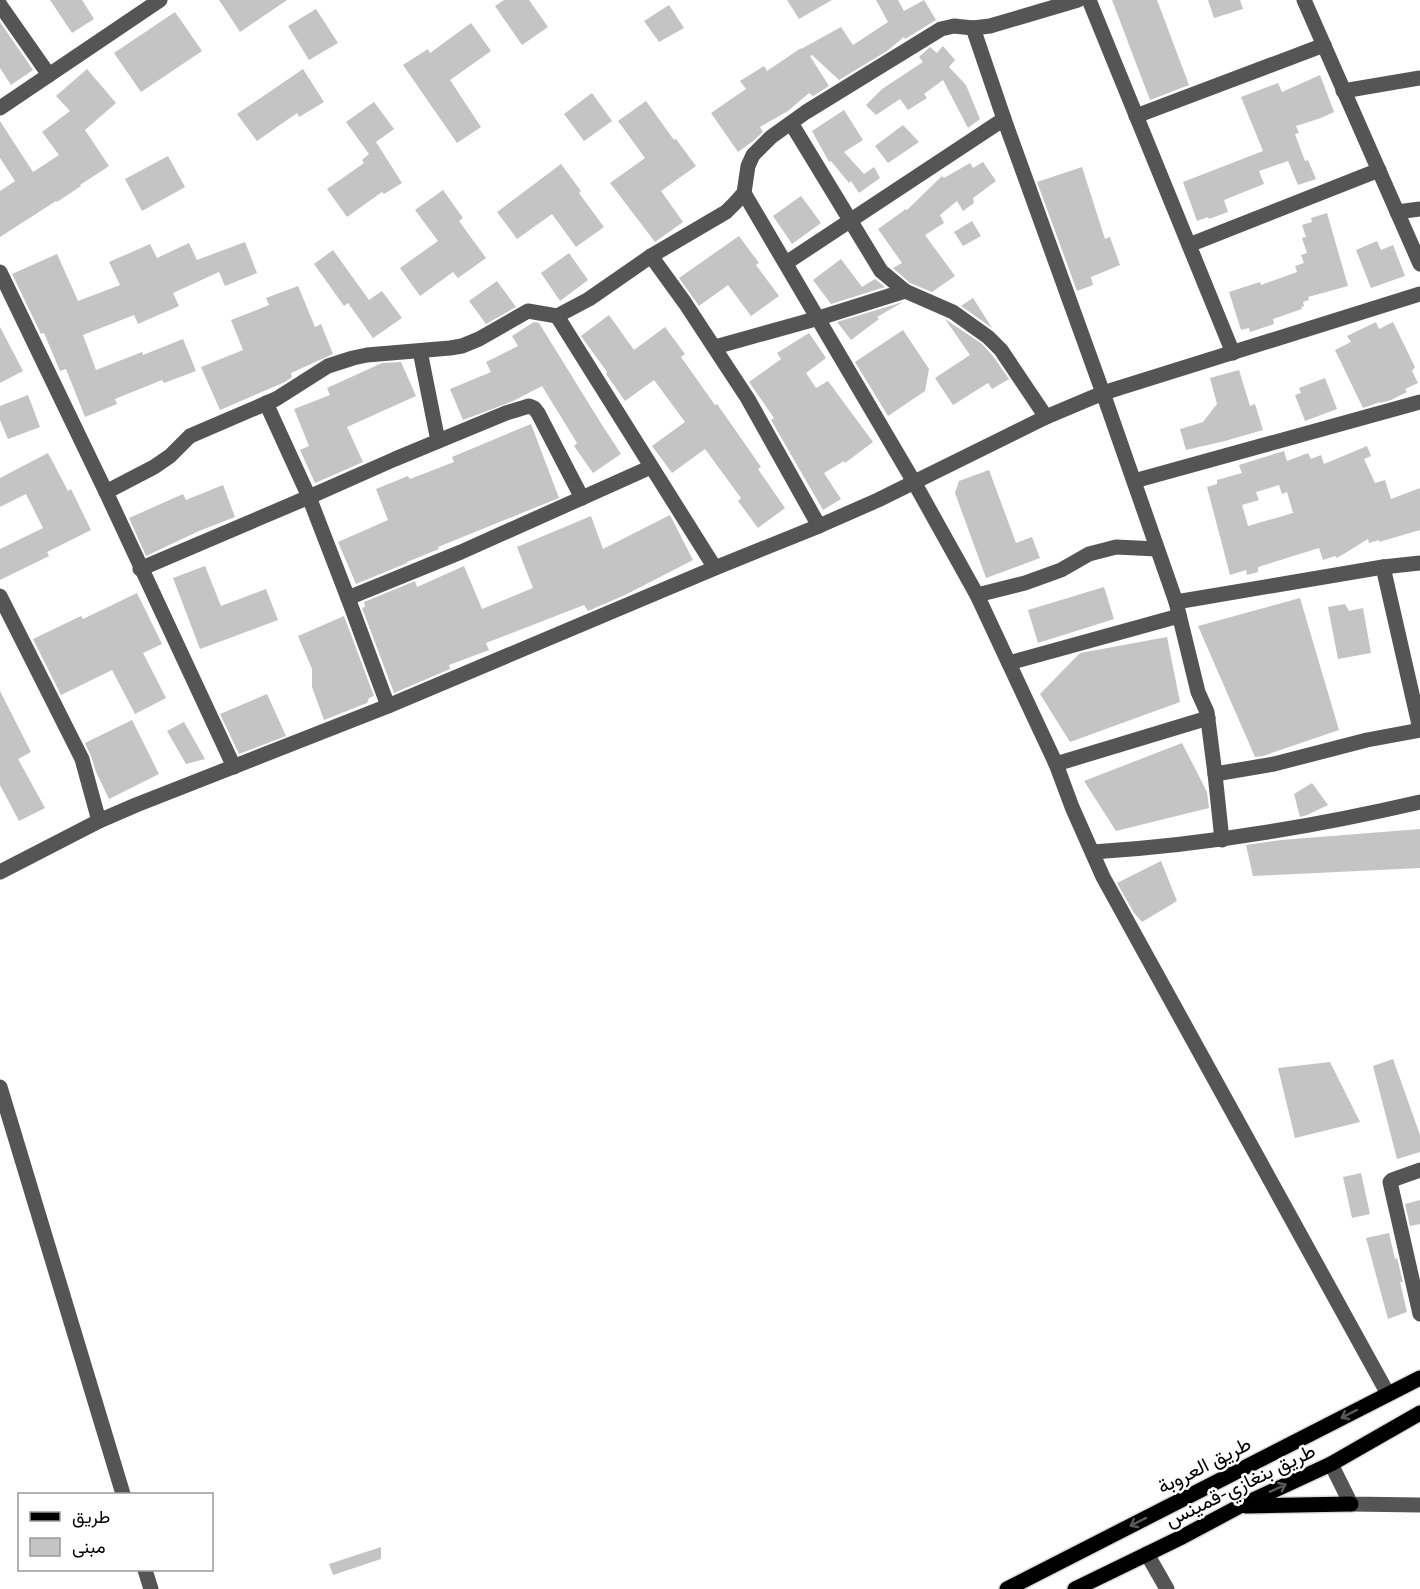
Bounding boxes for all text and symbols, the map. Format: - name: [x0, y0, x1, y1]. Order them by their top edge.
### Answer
- one-way arrow: [1341, 1409, 1359, 1420]
- street label: طريق العروبة: [1153, 1431, 1255, 1500]
- street label: طريق بنغازي-قمينس: [1161, 1438, 1321, 1536]
- one-way arrow: [1269, 1482, 1287, 1494]
- legend: [18, 1493, 213, 1571]
- text: طريق: [72, 1506, 110, 1528]
- one-way arrow: [1130, 1517, 1148, 1528]
- text: مبنى: [72, 1536, 106, 1558]

